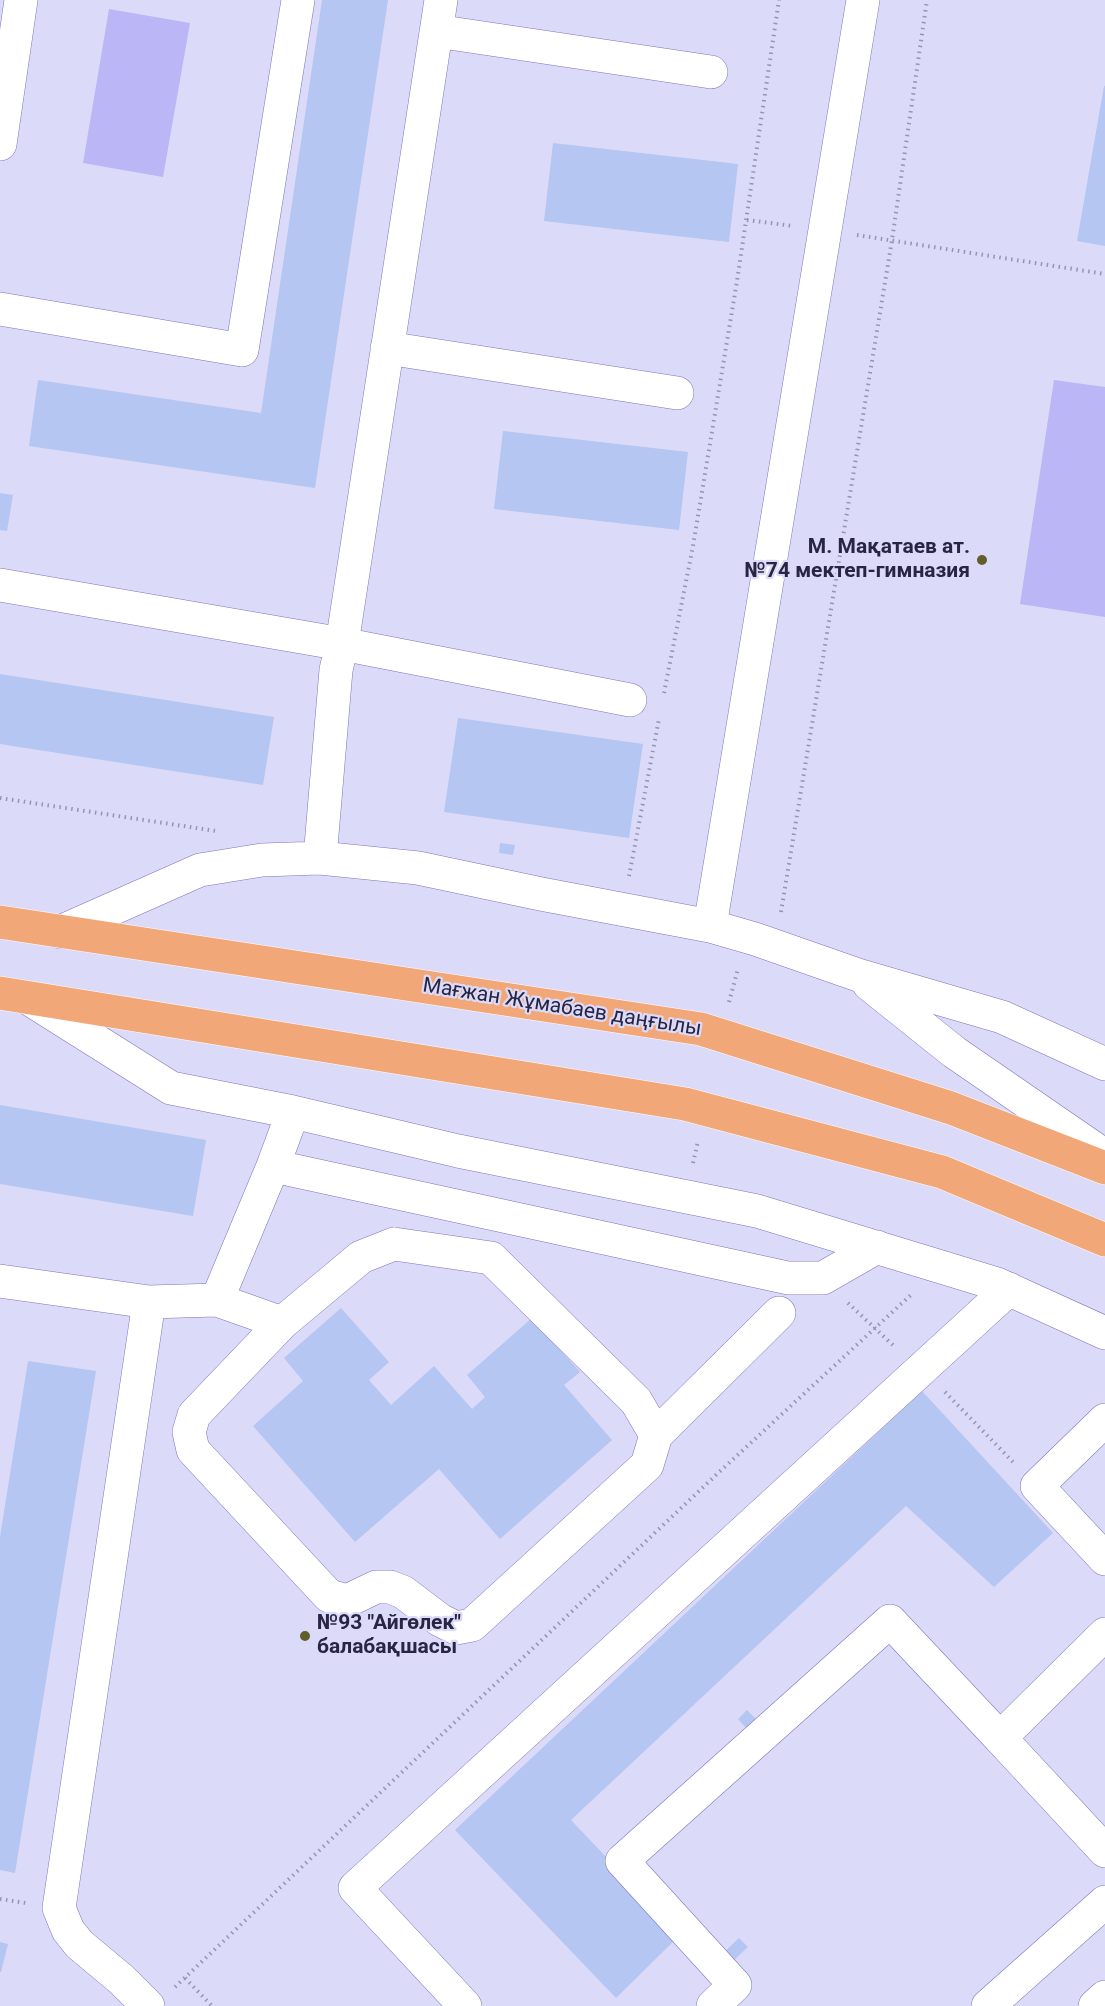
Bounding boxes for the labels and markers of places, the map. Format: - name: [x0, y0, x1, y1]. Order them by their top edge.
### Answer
- place label: М. Мақатаев ат. №74 мектеп-гимназия: [745, 535, 970, 585]
- marker: М. Мақатаев ат. №74 мектеп-гимназия: [975, 553, 989, 567]
- place label: №93 "Айгөлек" балабақшасы: [317, 1611, 461, 1661]
- marker: №93 "Айгөлек" балабақшасы: [298, 1629, 312, 1643]

